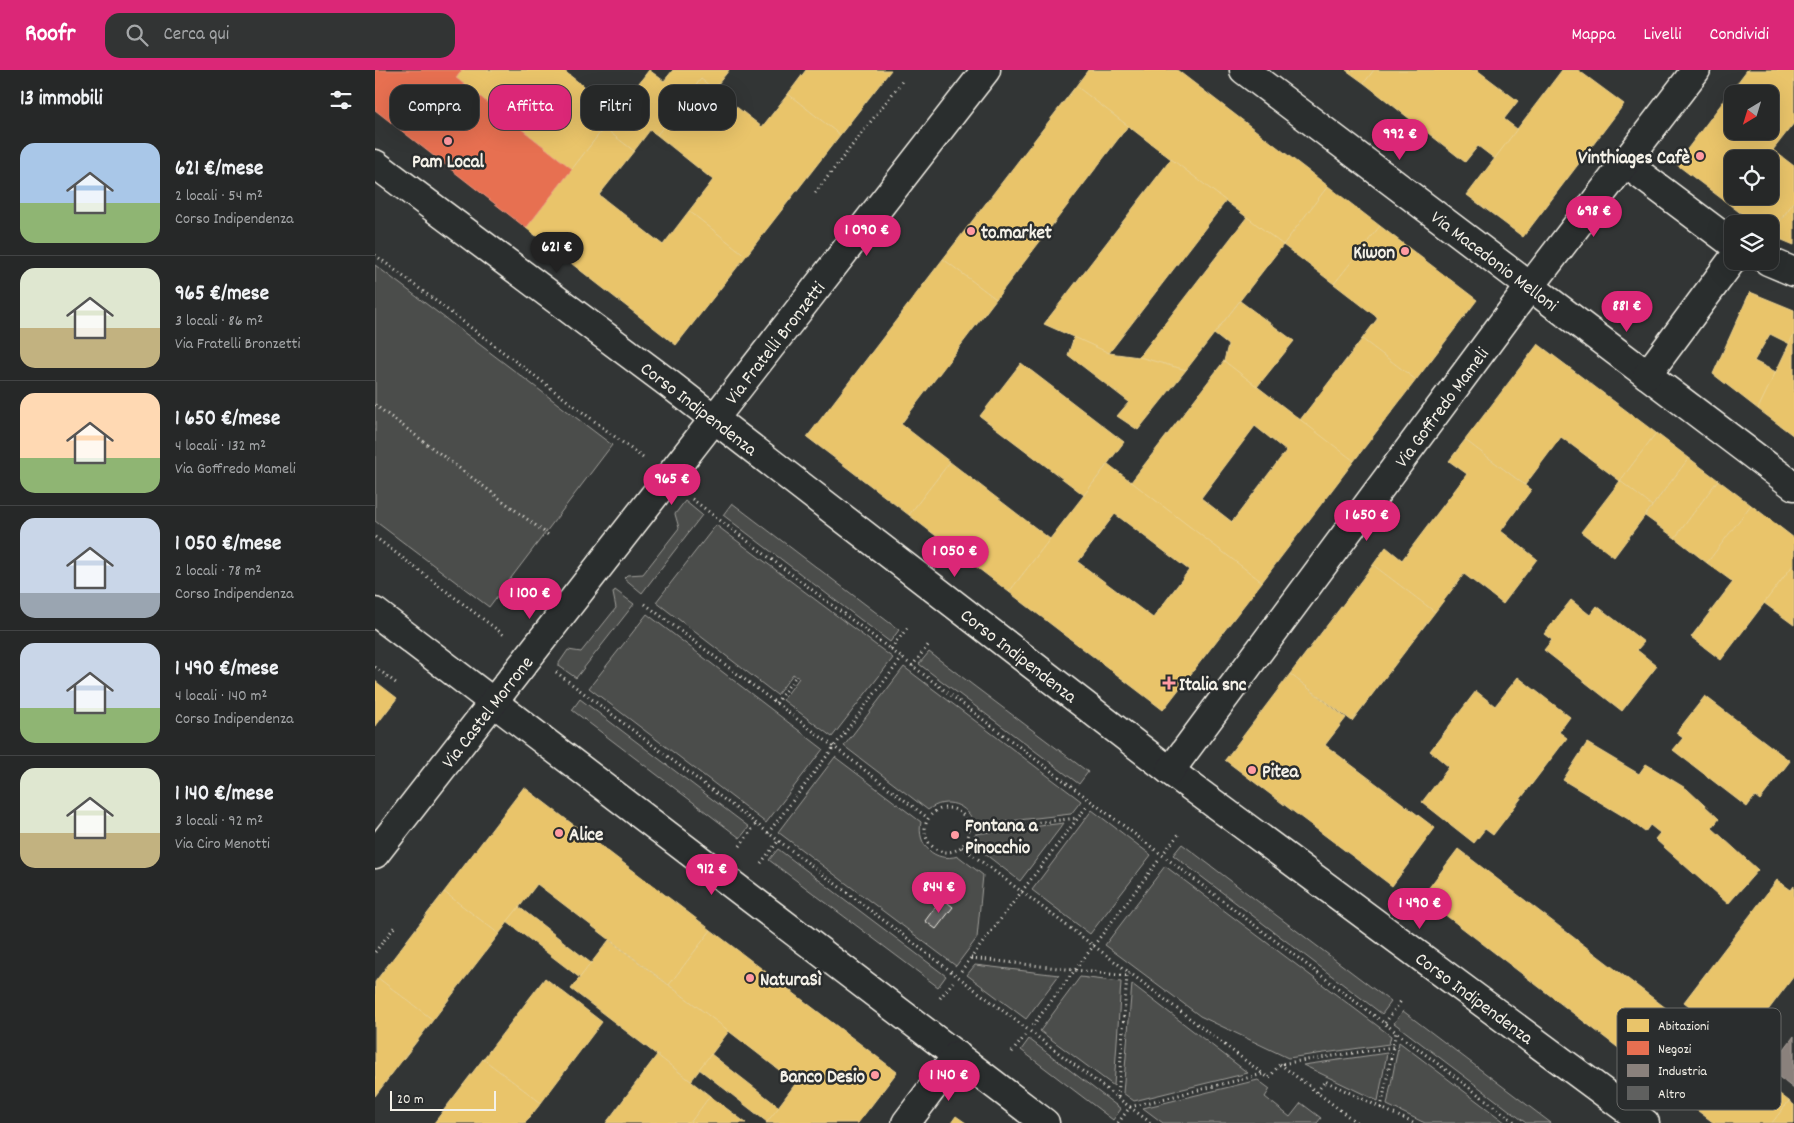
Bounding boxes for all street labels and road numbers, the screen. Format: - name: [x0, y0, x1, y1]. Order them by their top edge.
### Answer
- street label: Via Macedonio Melloni: [1424, 206, 1563, 320]
- street label: Via Fratelli Bronzetti: [720, 277, 834, 411]
- street label: Via Goffredo Mameli: [1390, 342, 1497, 474]
- street label: Corso Indipendenza: [634, 357, 763, 465]
- street label: Corso Indipendenza: [953, 604, 1082, 712]
- street label: Via Castel Morrone: [437, 652, 541, 775]
- street label: Corso Indipendenza: [1408, 947, 1539, 1053]

